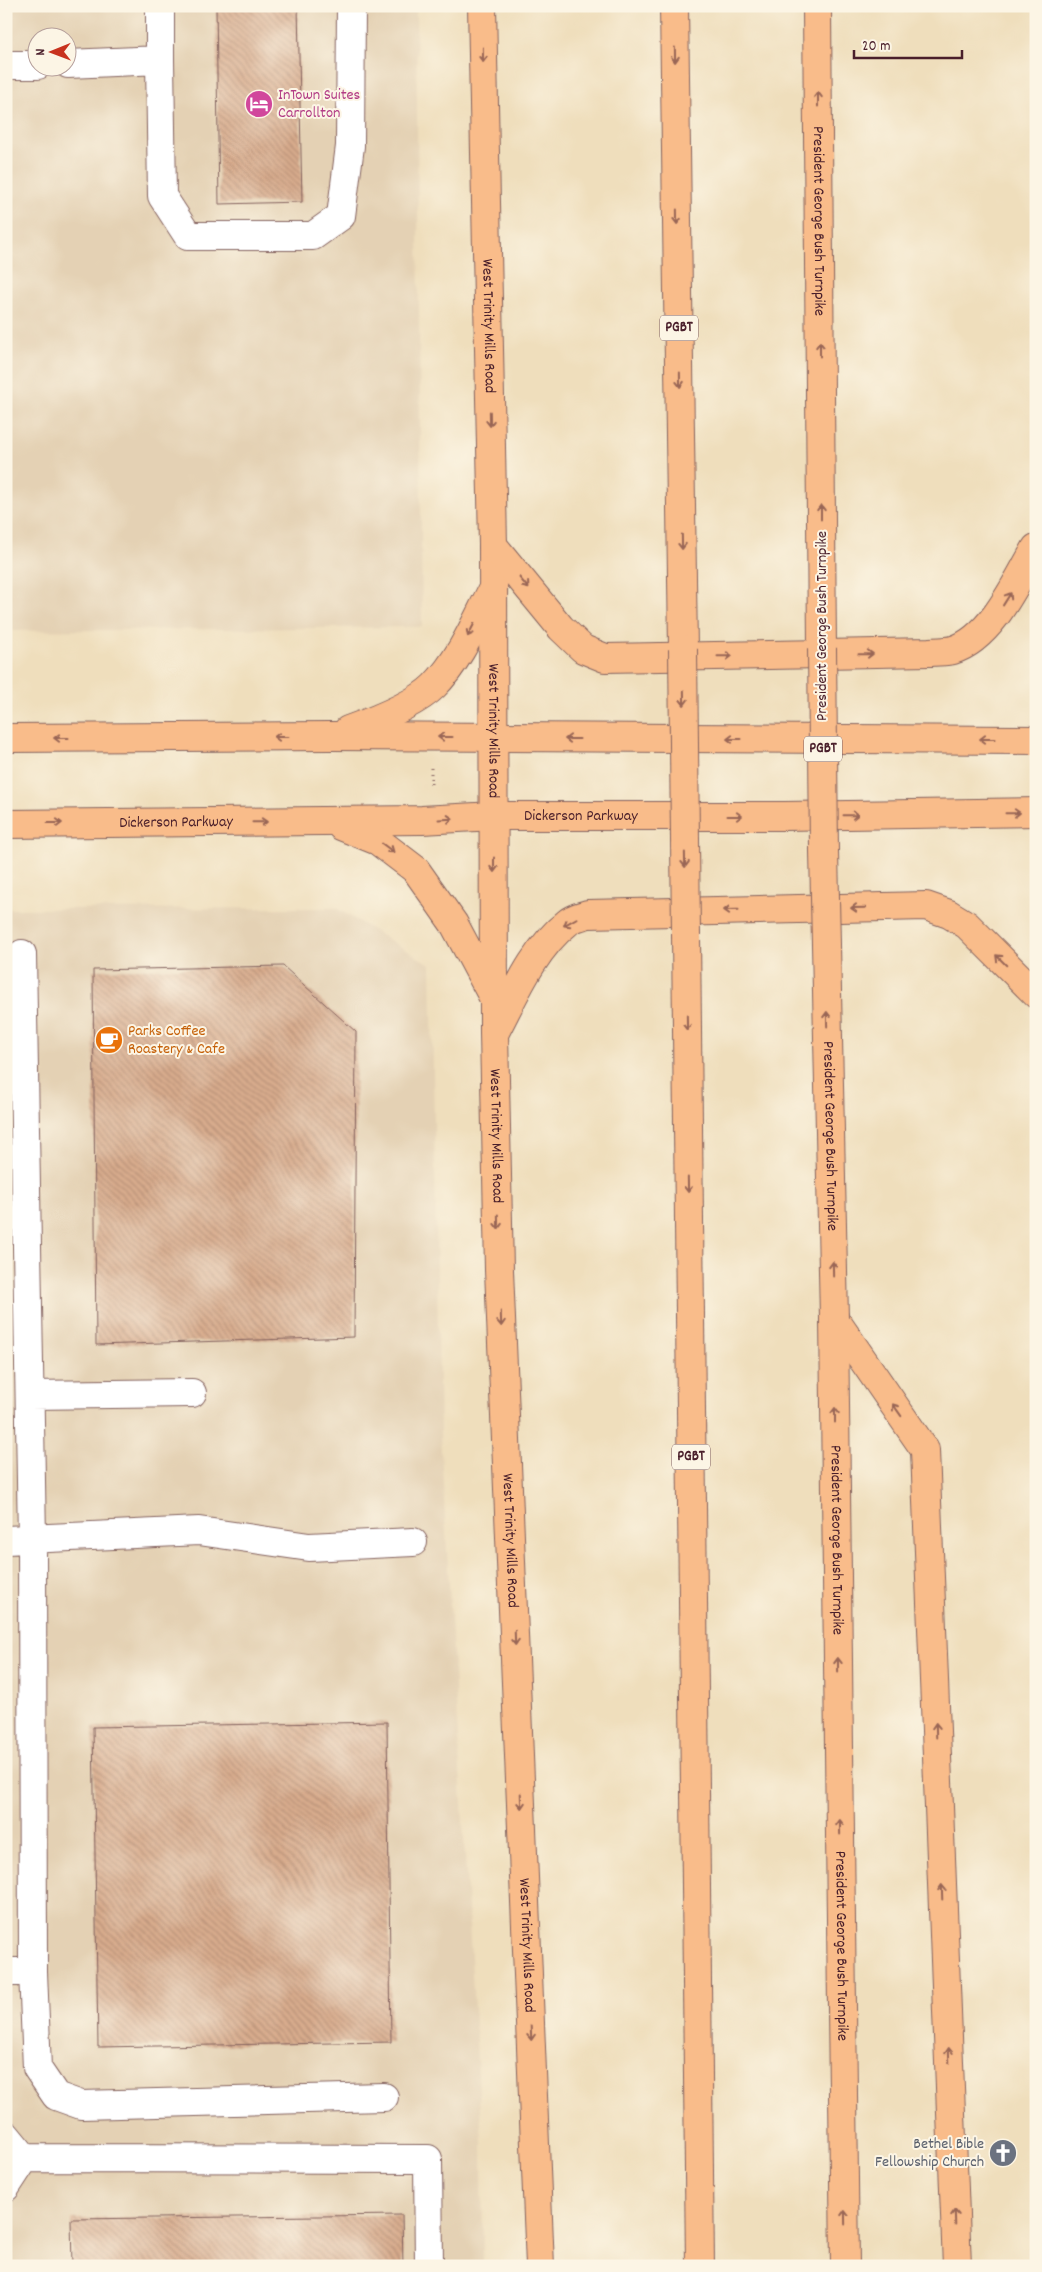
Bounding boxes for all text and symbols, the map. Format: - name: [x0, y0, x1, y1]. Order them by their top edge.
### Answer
- north arrow: [28, 28, 78, 78]
- scale bar: [854, 28, 962, 60]
- text: 20 m: [862, 36, 890, 58]
- one-way arrow: [478, 46, 488, 63]
- one-way arrow: [670, 46, 680, 63]
- text: N: [31, 48, 51, 56]
- place label: InTown Suites Carrollton: [278, 84, 361, 125]
- hotel icon: InTown Suites Carrollton: [244, 89, 274, 119]
- one-way arrow: [813, 91, 823, 108]
- street label: President George Bush Turnpike: [806, 126, 831, 316]
- one-way arrow: [672, 209, 682, 225]
- street label: West Trinity Mills Road: [476, 258, 501, 393]
- road number: PGBT: [660, 316, 698, 340]
- one-way arrow: [815, 341, 825, 358]
- one-way arrow: [675, 372, 685, 388]
- one-way arrow: [485, 410, 495, 427]
- one-way arrow: [816, 504, 826, 520]
- street label: President George Bush Turnpike: [811, 531, 834, 721]
- one-way arrow: [677, 534, 687, 550]
- one-way arrow: [519, 576, 530, 589]
- one-way arrow: [1002, 592, 1012, 606]
- one-way arrow: [466, 623, 476, 638]
- one-way arrow: [858, 649, 874, 658]
- one-way arrow: [716, 651, 733, 661]
- street label: West Trinity Mills Road: [482, 664, 505, 798]
- one-way arrow: [679, 690, 689, 706]
- one-way arrow: [273, 732, 290, 742]
- one-way arrow: [437, 732, 454, 742]
- one-way arrow: [53, 733, 69, 743]
- one-way arrow: [564, 734, 580, 744]
- one-way arrow: [727, 734, 743, 744]
- one-way arrow: [979, 734, 996, 744]
- road number: PGBT: [804, 736, 842, 762]
- street label: Dickerson Parkway: [524, 805, 638, 828]
- one-way arrow: [1005, 808, 1021, 817]
- street label: Dickerson Parkway: [119, 810, 233, 834]
- one-way arrow: [842, 810, 858, 820]
- one-way arrow: [726, 811, 743, 821]
- one-way arrow: [438, 814, 454, 823]
- one-way arrow: [252, 817, 268, 827]
- one-way arrow: [46, 818, 63, 828]
- one-way arrow: [381, 843, 395, 853]
- one-way arrow: [680, 852, 690, 868]
- one-way arrow: [489, 856, 499, 873]
- one-way arrow: [850, 903, 866, 912]
- one-way arrow: [723, 905, 740, 915]
- one-way arrow: [563, 917, 578, 927]
- one-way arrow: [996, 954, 1008, 966]
- one-way arrow: [823, 1012, 832, 1028]
- one-way arrow: [682, 1014, 692, 1031]
- place label: Parks Coffee Roastery & Cafe: [128, 1020, 225, 1061]
- cafe icon: Parks Coffee Roastery & Cafe: [94, 1025, 124, 1055]
- street label: President George Bush Turnpike: [817, 1041, 844, 1231]
- street label: West Trinity Mills Road: [483, 1068, 509, 1203]
- one-way arrow: [683, 1177, 693, 1193]
- one-way arrow: [494, 1214, 503, 1230]
- one-way arrow: [828, 1262, 838, 1278]
- one-way arrow: [497, 1310, 506, 1326]
- one-way arrow: [892, 1403, 902, 1417]
- one-way arrow: [830, 1407, 840, 1423]
- road number: PGBT: [672, 1444, 710, 1470]
- street label: President George Bush Turnpike: [824, 1445, 849, 1635]
- street label: West Trinity Mills Road: [496, 1473, 524, 1608]
- one-way arrow: [510, 1630, 519, 1646]
- one-way arrow: [833, 1657, 842, 1673]
- one-way arrow: [931, 1722, 940, 1738]
- one-way arrow: [517, 1792, 526, 1808]
- one-way arrow: [835, 1819, 845, 1836]
- street label: President George Bush Turnpike: [829, 1851, 854, 2041]
- street label: West Trinity Mills Road: [513, 1878, 541, 2013]
- one-way arrow: [937, 1885, 947, 1901]
- one-way arrow: [526, 2024, 536, 2041]
- one-way arrow: [944, 2047, 953, 2063]
- place label: Bethel Bible Fellowship Church: [875, 2133, 984, 2174]
- church icon: Bethel Bible Fellowship Church: [988, 2138, 1018, 2168]
- one-way arrow: [840, 2209, 850, 2226]
- one-way arrow: [951, 2209, 960, 2225]

